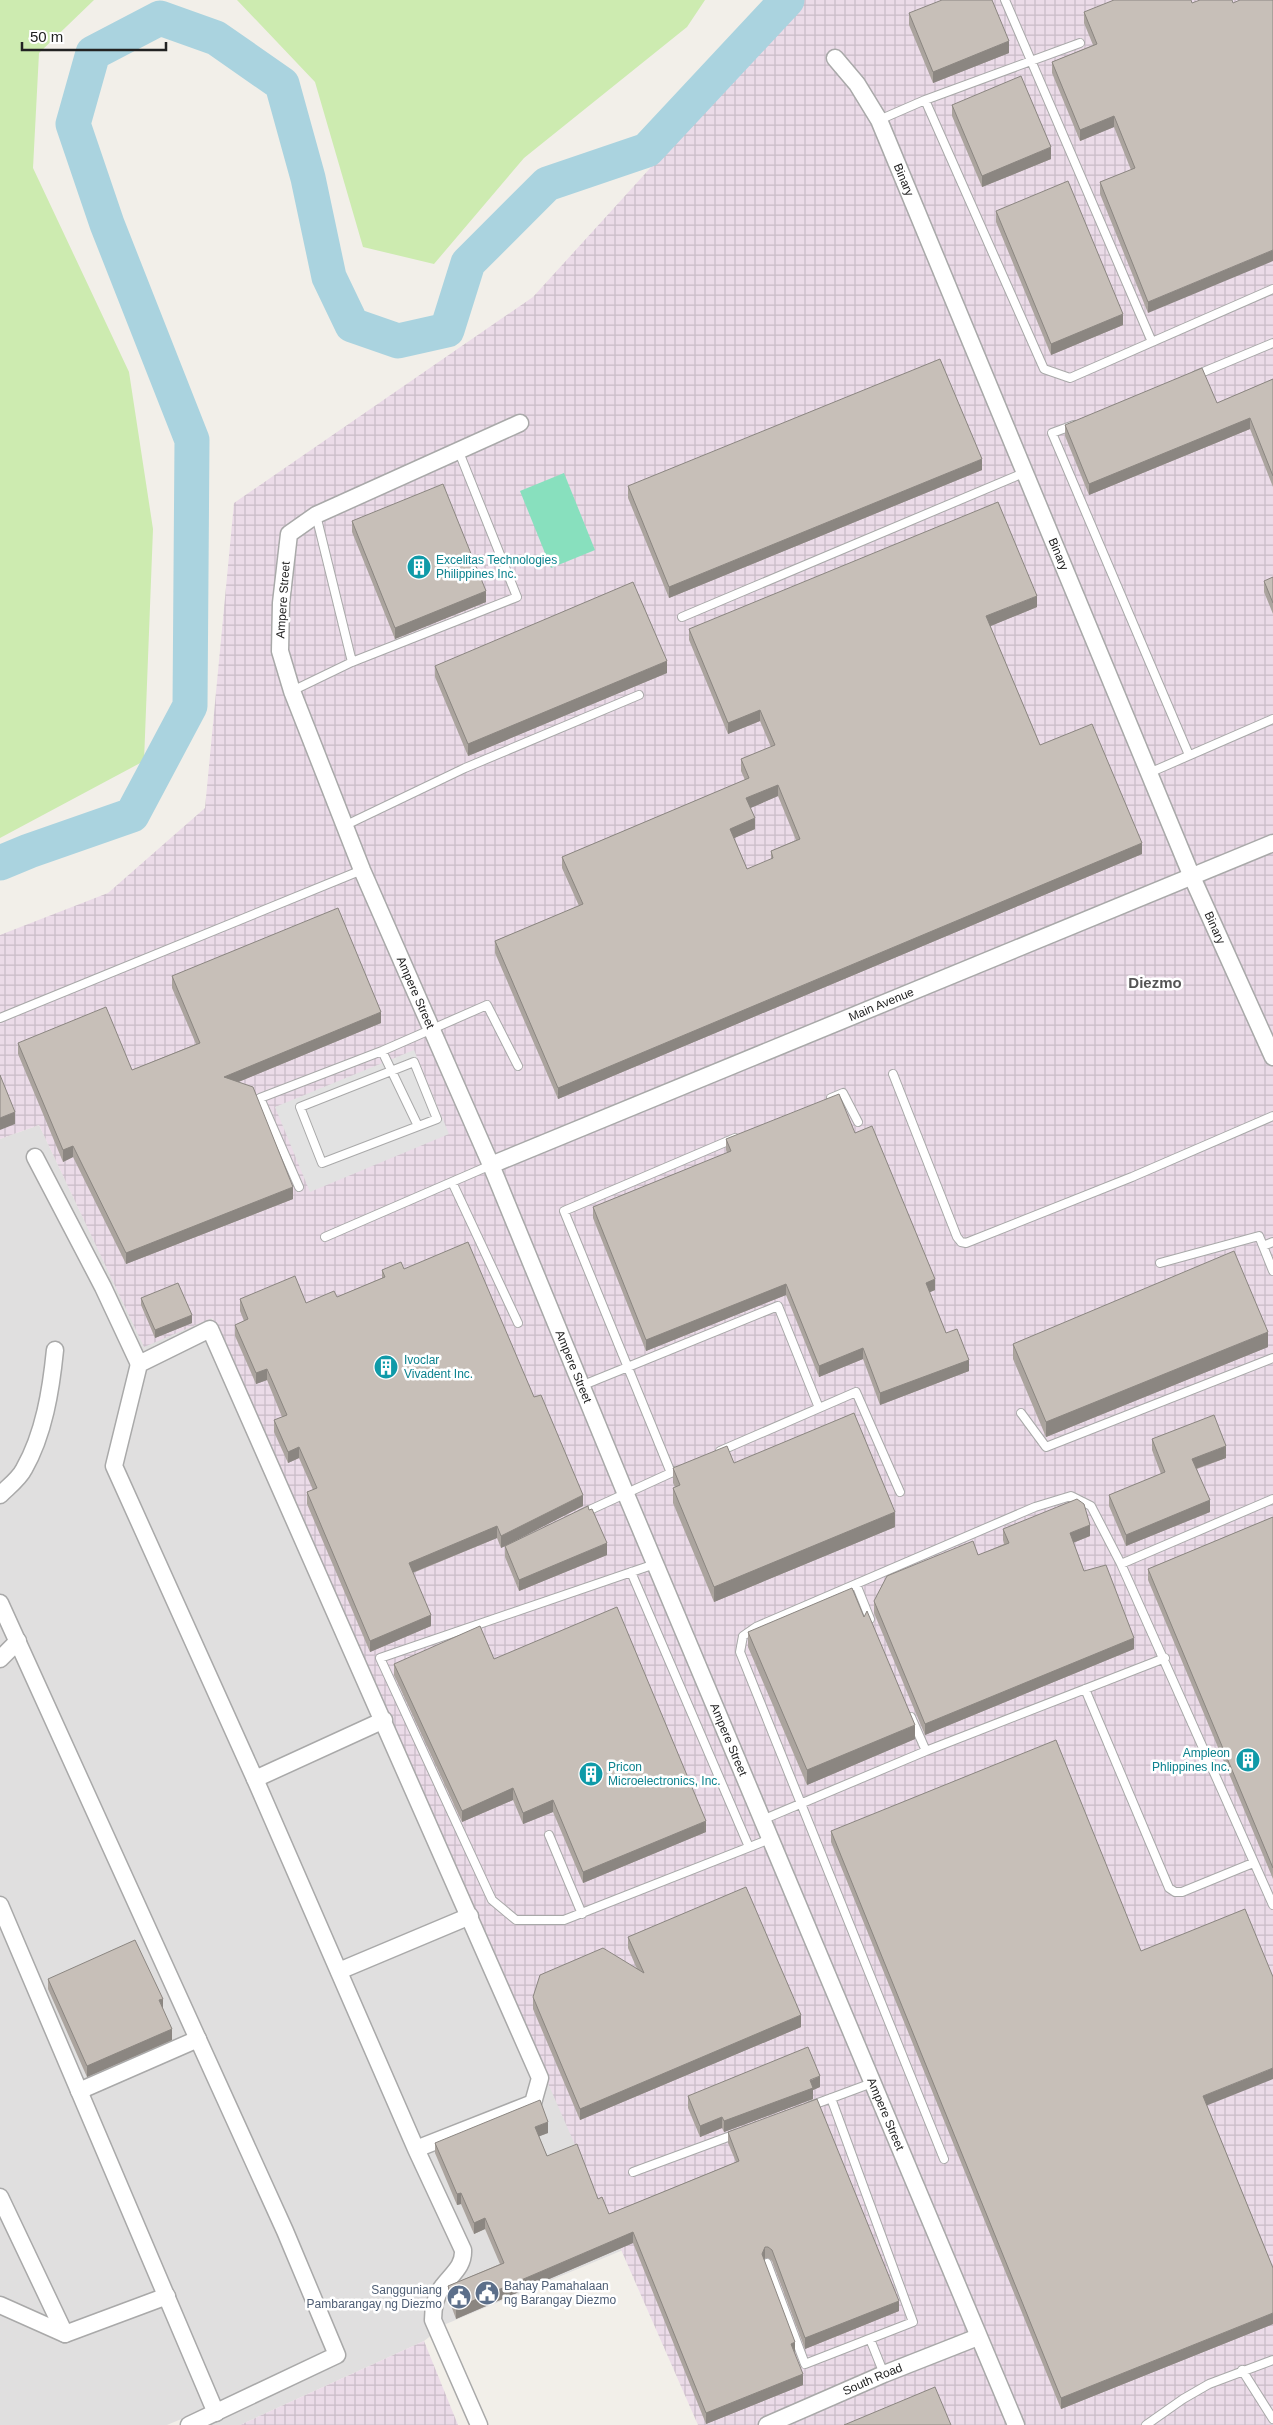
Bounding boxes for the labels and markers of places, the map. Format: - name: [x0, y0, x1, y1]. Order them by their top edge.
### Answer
- place label: Excelitas Technologies Philippines Inc.: [436, 553, 557, 581]
- building icon: Excelitas Technologies Philippines Inc.: [406, 554, 432, 580]
- place label: Ivoclar Vivadent Inc.: [404, 1353, 473, 1381]
- building icon: Ivoclar Vivadent Inc.: [373, 1354, 399, 1380]
- place label: Ampleon Phlippines Inc.: [1152, 1746, 1230, 1774]
- building icon: Ampleon Phlippines Inc.: [1235, 1747, 1261, 1773]
- place label: Pricon Microelectronics, Inc.: [608, 1760, 721, 1788]
- building icon: Pricon Microelectronics, Inc.: [578, 1761, 604, 1787]
- place label: Bahay Pamahalaan ng Barangay Diezmo: [504, 2279, 616, 2307]
- public building icon: Bahay Pamahalaan ng Barangay Diezmo: [474, 2280, 500, 2306]
- place label: Sangguniang Pambarangay ng Diezmo: [307, 2283, 442, 2311]
- public building icon: Sangguniang Pambarangay ng Diezmo: [446, 2284, 472, 2310]

